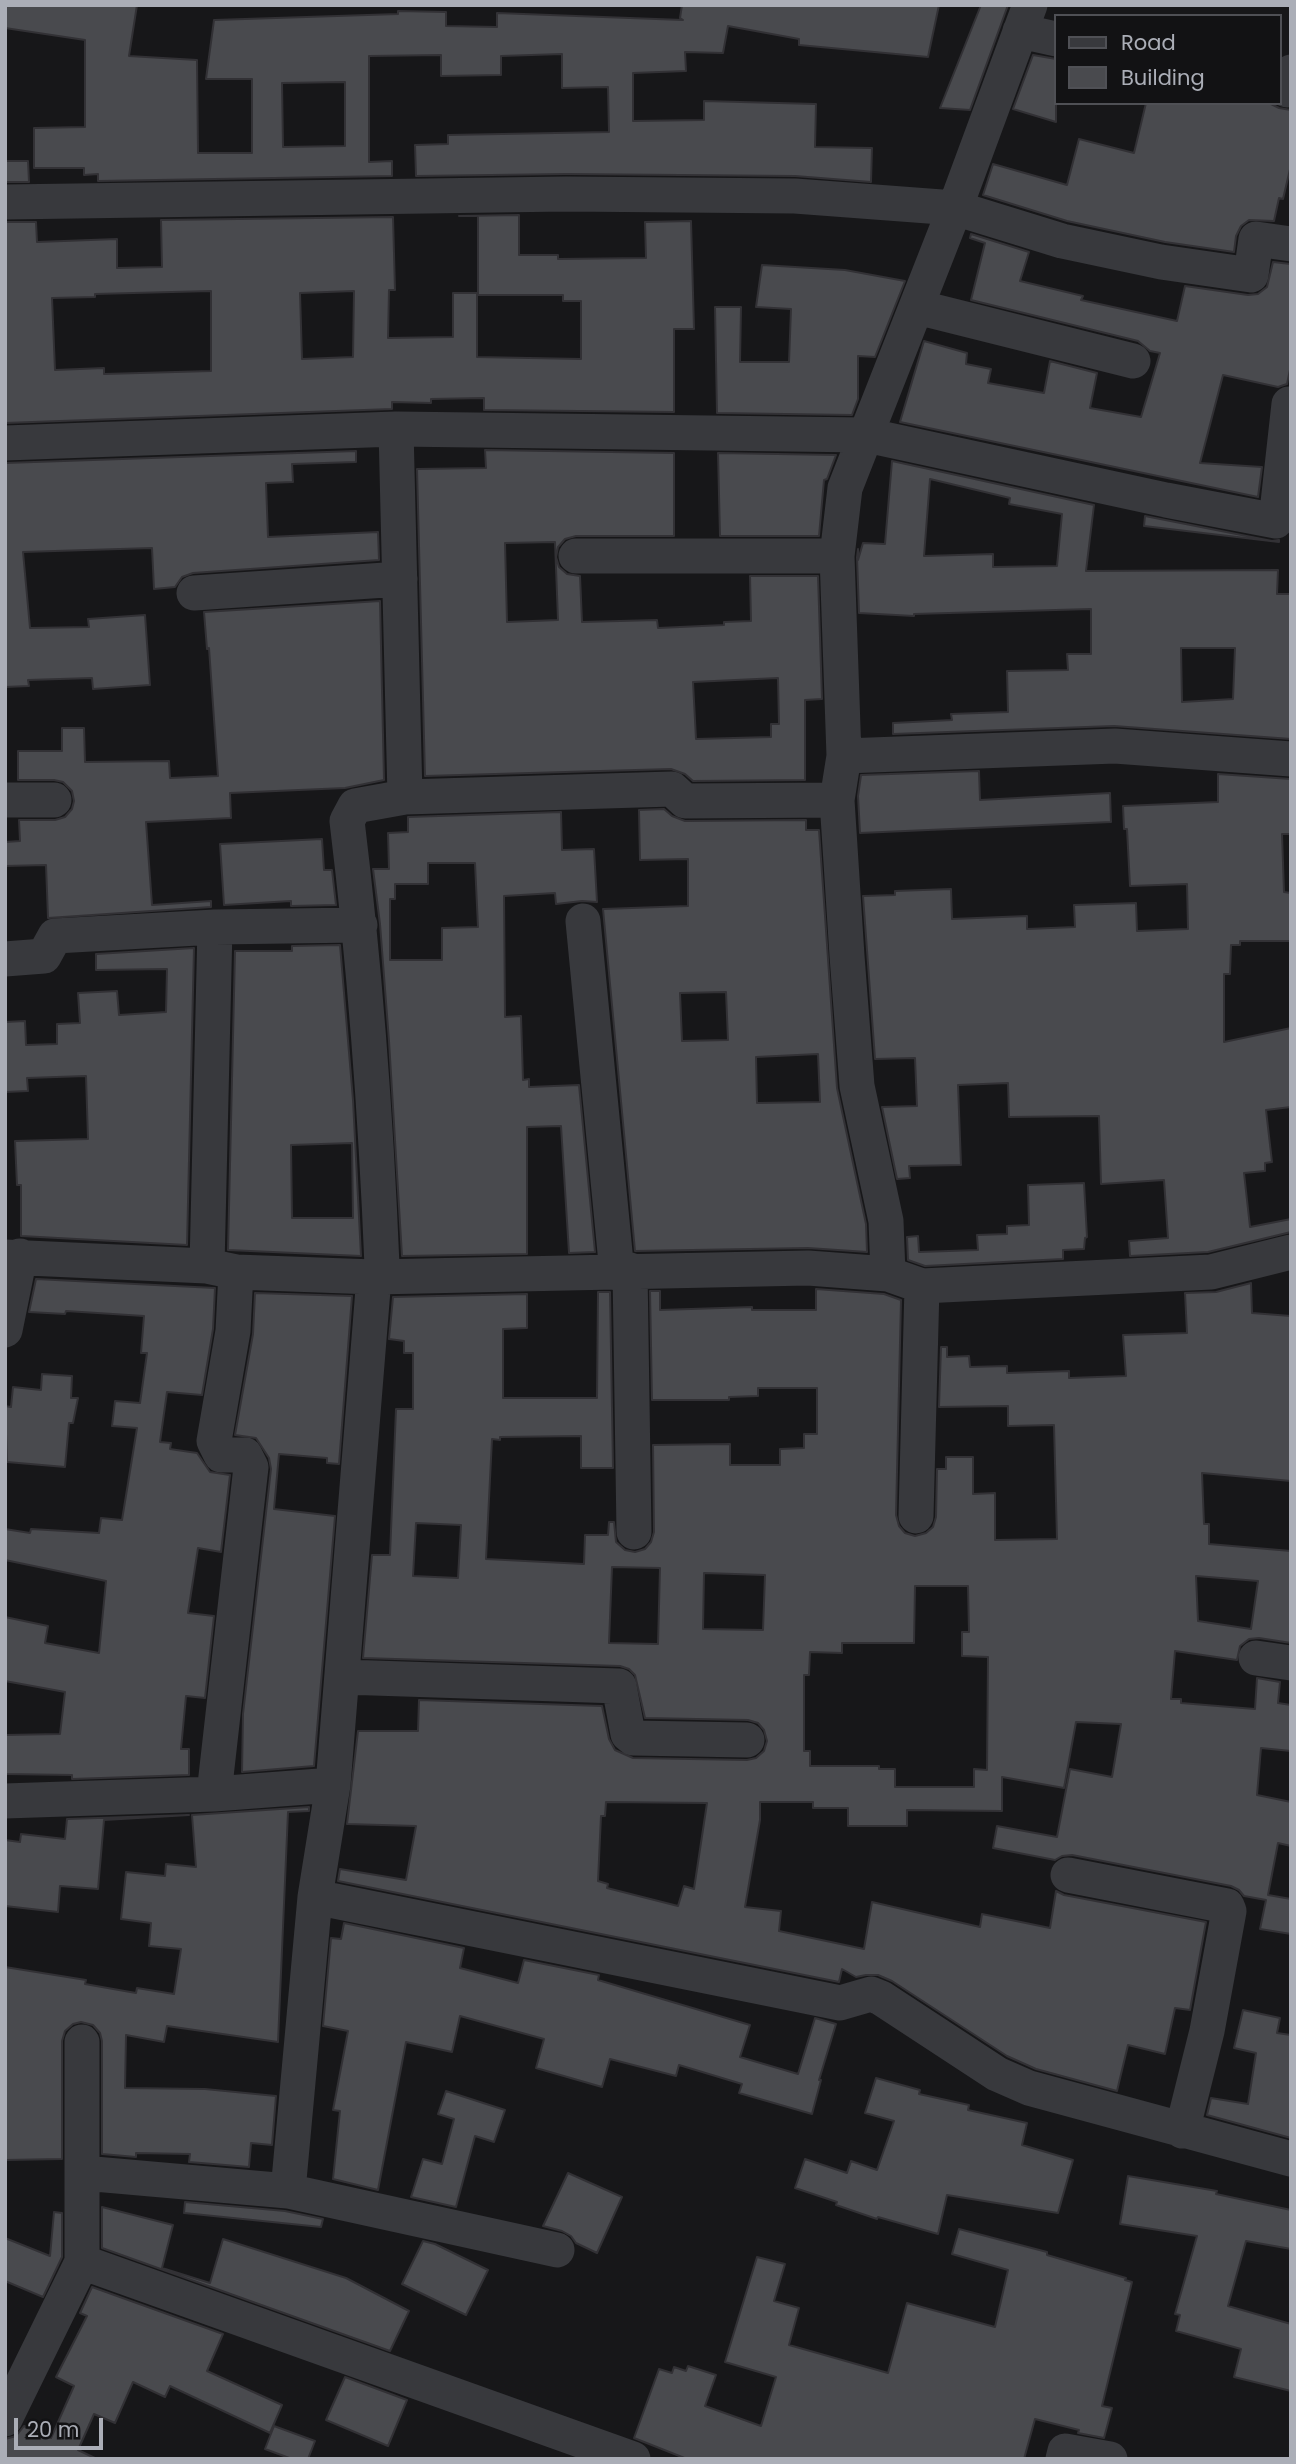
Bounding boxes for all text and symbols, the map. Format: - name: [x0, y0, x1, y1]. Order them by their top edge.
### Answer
- legend: [1054, 14, 1282, 105]
- text: Road: [1121, 28, 1176, 57]
- text: Building: [1121, 63, 1205, 92]
- scale bar: [18, 2404, 107, 2448]
- text: 20 m: [27, 2415, 80, 2444]

